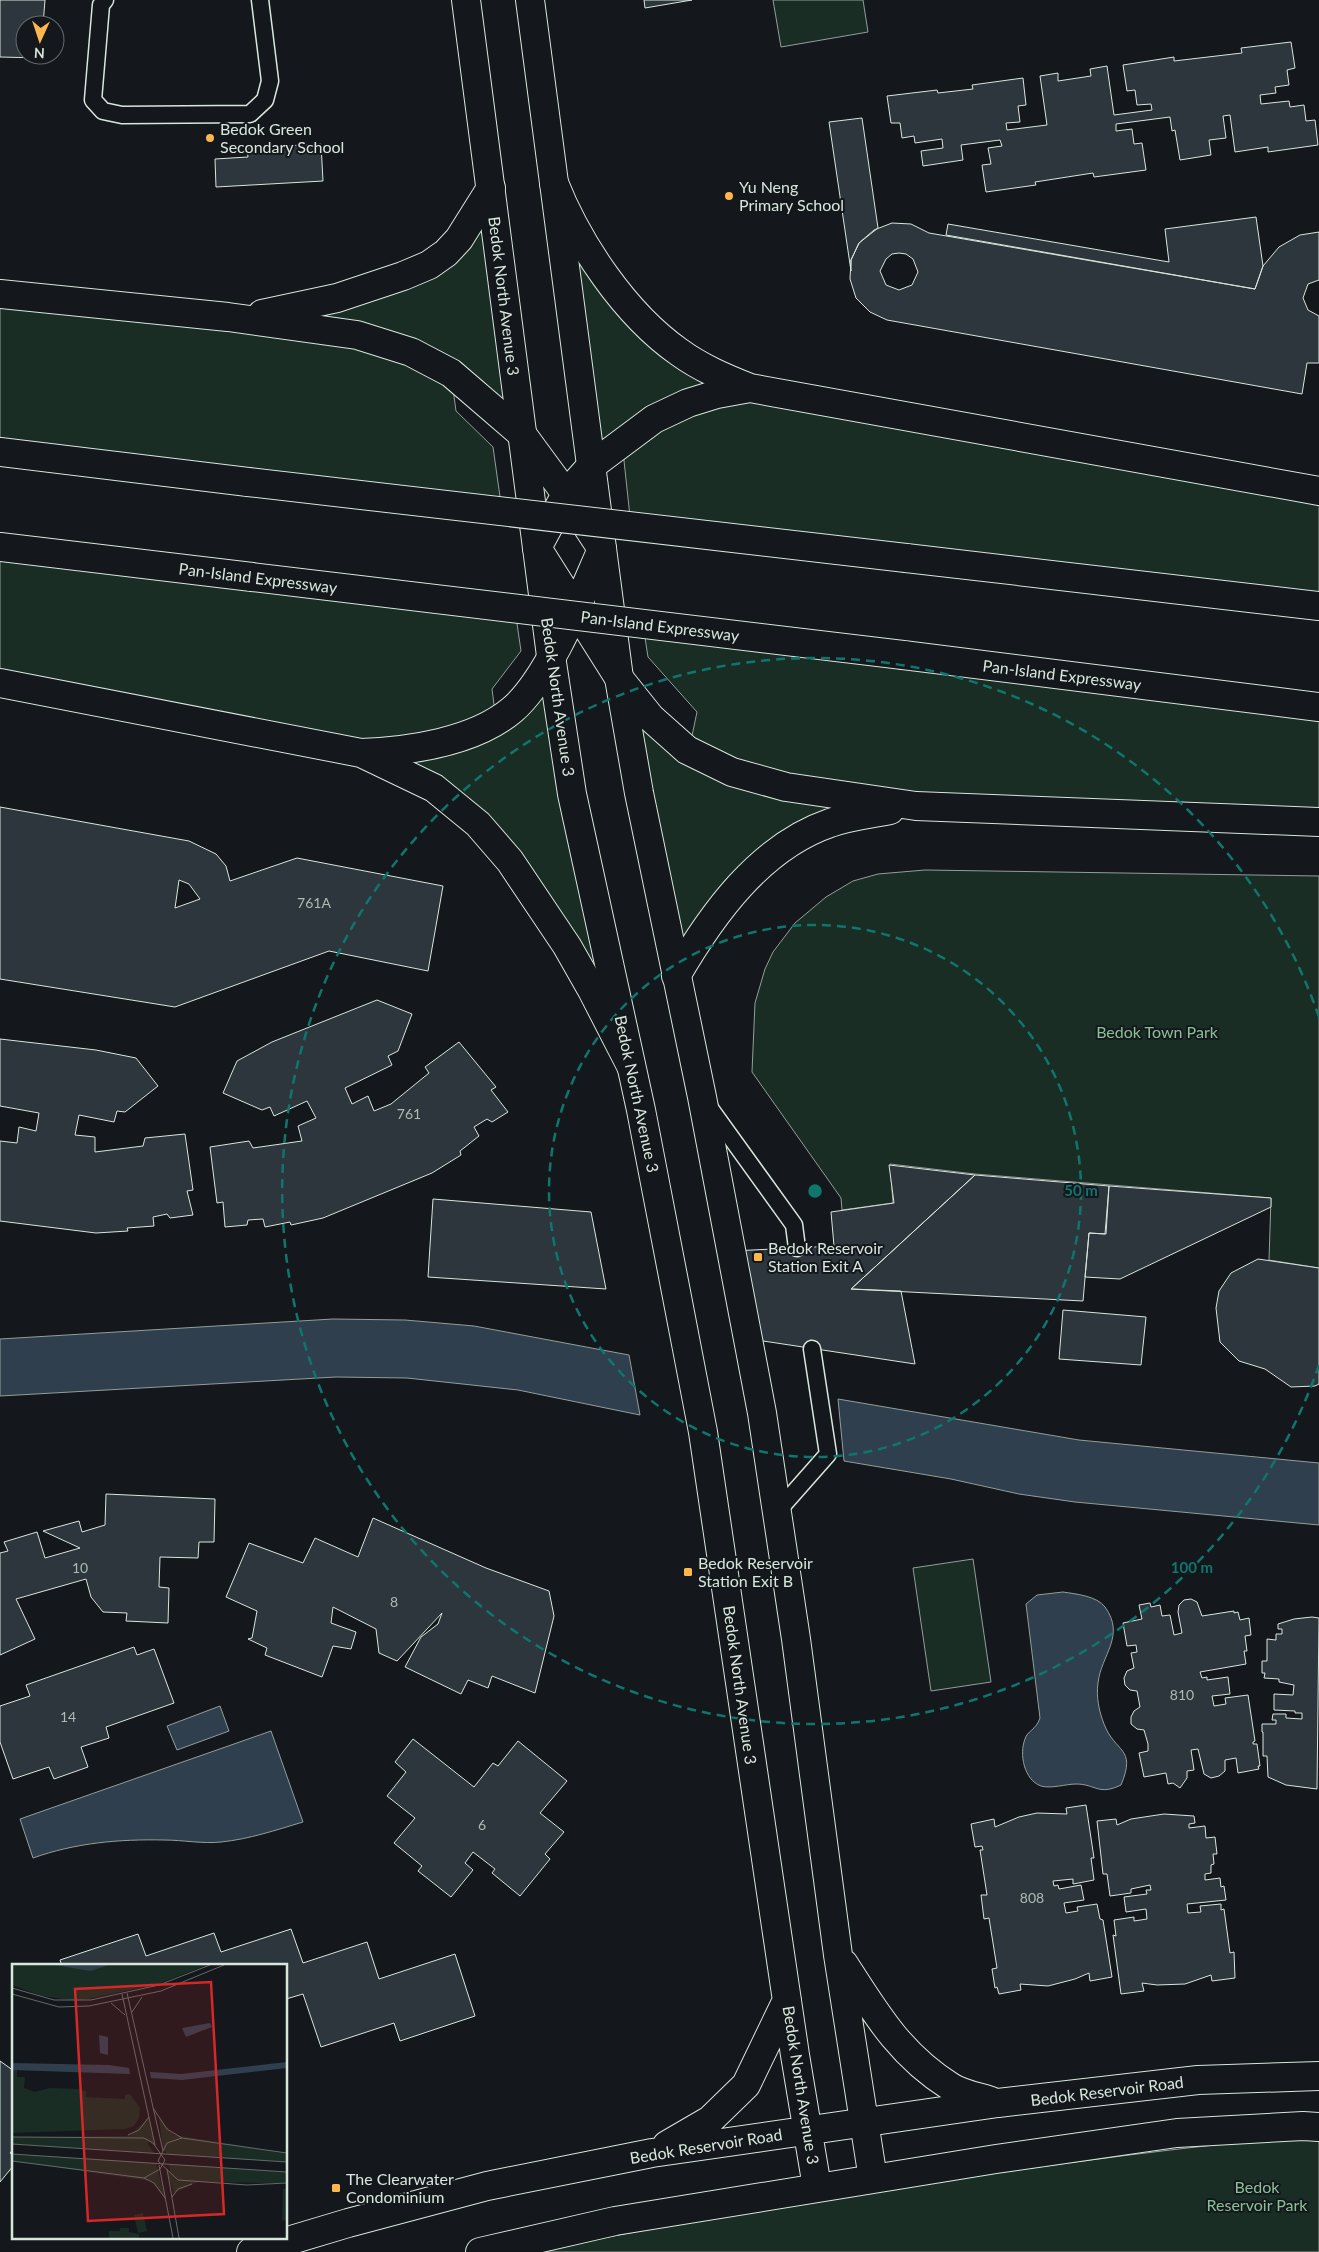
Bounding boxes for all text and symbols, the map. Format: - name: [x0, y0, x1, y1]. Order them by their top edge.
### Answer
- north arrow: [15, 15, 65, 65]
- text: N: [33, 45, 45, 62]
- place label: Bedok Green Secondary School: [220, 119, 344, 156]
- marker: Bedok Green Secondary School: [204, 132, 216, 144]
- place label: Yu Neng Primary School: [739, 177, 844, 214]
- marker: Yu Neng Primary School: [723, 190, 735, 202]
- street label: Bedok North Avenue 3: [485, 215, 524, 377]
- street label: Pan-Island Expressway: [178, 558, 339, 597]
- street label: Pan-Island Expressway: [580, 606, 741, 645]
- street label: Bedok North Avenue 3: [538, 616, 579, 778]
- street label: Pan-Island Expressway: [982, 655, 1143, 694]
- house number: 761A: [297, 894, 331, 911]
- street label: Bedok North Avenue 3: [612, 1013, 663, 1174]
- park label: Bedok Town Park: [1096, 1022, 1219, 1041]
- house number: 761: [397, 1105, 421, 1122]
- text: 50 m: [1064, 1181, 1098, 1199]
- centre of rings: [806, 1182, 824, 1200]
- place label: Bedok Reservoir Station Exit A: [768, 1238, 883, 1275]
- marker: Bedok Reservoir Station Exit A: [752, 1251, 764, 1263]
- place label: Bedok Reservoir Station Exit B: [698, 1553, 813, 1590]
- text: 100 m: [1171, 1558, 1213, 1576]
- house number: 10: [72, 1559, 88, 1576]
- marker: Bedok Reservoir Station Exit B: [682, 1566, 694, 1578]
- house number: 8: [390, 1593, 398, 1610]
- street label: Bedok North Avenue 3: [720, 1604, 761, 1766]
- house number: 810: [1170, 1686, 1194, 1703]
- house number: 14: [60, 1708, 76, 1725]
- house number: 6: [478, 1816, 486, 1833]
- house number: 808: [1020, 1889, 1044, 1906]
- inset map: [12, 1964, 288, 2240]
- street label: Bedok North Avenue 3: [780, 2004, 823, 2166]
- street label: Bedok Reservoir Road: [1029, 2072, 1185, 2109]
- street label: Bedok Reservoir Road: [628, 2124, 784, 2167]
- place label: The Clearwater Condominium: [346, 2169, 454, 2206]
- park label: Bedok Reservoir Park: [1207, 2177, 1308, 2214]
- marker: The Clearwater Condominium: [330, 2182, 342, 2194]

